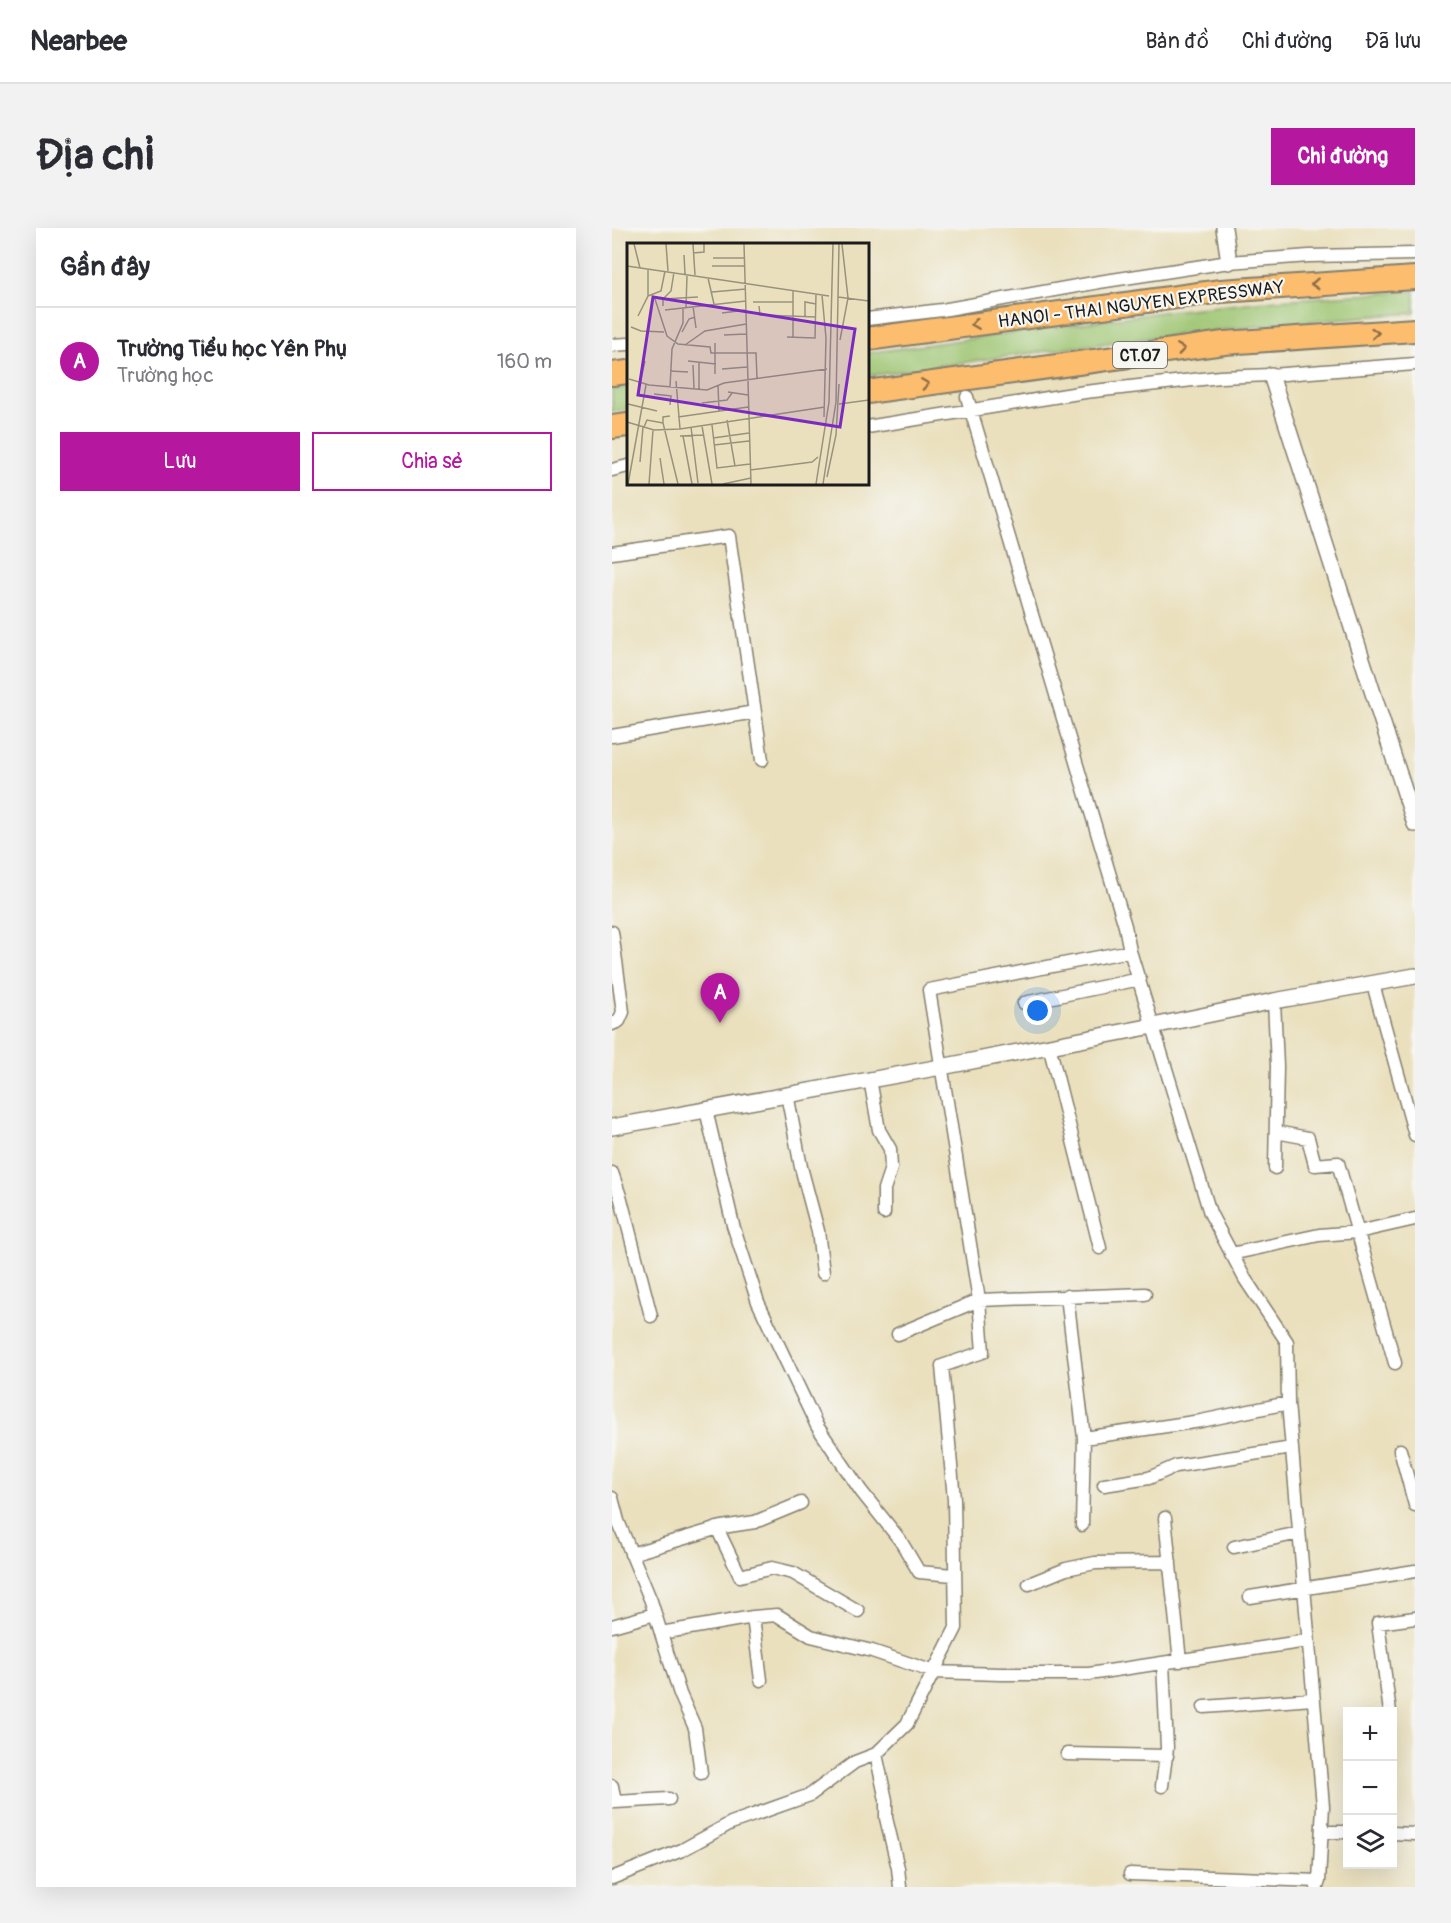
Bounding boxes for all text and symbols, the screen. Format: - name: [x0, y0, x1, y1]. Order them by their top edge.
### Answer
- text: Nearbee: [30, 24, 127, 59]
- text: Bản đồ: [1145, 28, 1209, 55]
- text: Chỉ đường: [1242, 28, 1332, 55]
- text: Đã lưu: [1365, 28, 1421, 55]
- button: Chỉ đường: [1271, 128, 1415, 185]
- text: Địa chỉ: [36, 130, 154, 182]
- inset map: [627, 243, 868, 484]
- text: Gần đây: [60, 251, 150, 283]
- street label: HANOI - THAI NGUYEN EXPRESSWAY: [997, 275, 1286, 333]
- one-way arrow: [1310, 278, 1319, 291]
- one-way arrow: [971, 318, 980, 330]
- one-way arrow: [1370, 327, 1379, 340]
- text: Trường Tiểu học Yên Phụ: [117, 335, 347, 363]
- road number: CT.07: [1113, 342, 1167, 368]
- one-way arrow: [1176, 344, 1185, 356]
- text: A: [73, 349, 86, 374]
- text: 160 m: [497, 349, 552, 374]
- text: Trường học: [117, 363, 214, 388]
- one-way arrow: [920, 379, 930, 391]
- button: Lưu: [60, 432, 300, 491]
- button: Chia sẻ: [312, 432, 552, 491]
- pin: A: [700, 974, 740, 1023]
- your location: [1023, 996, 1052, 1025]
- map controls: [1343, 1707, 1397, 1869]
- button: +: [1343, 1707, 1397, 1761]
- button: −: [1343, 1761, 1397, 1815]
- button: layers: [1343, 1815, 1397, 1869]

